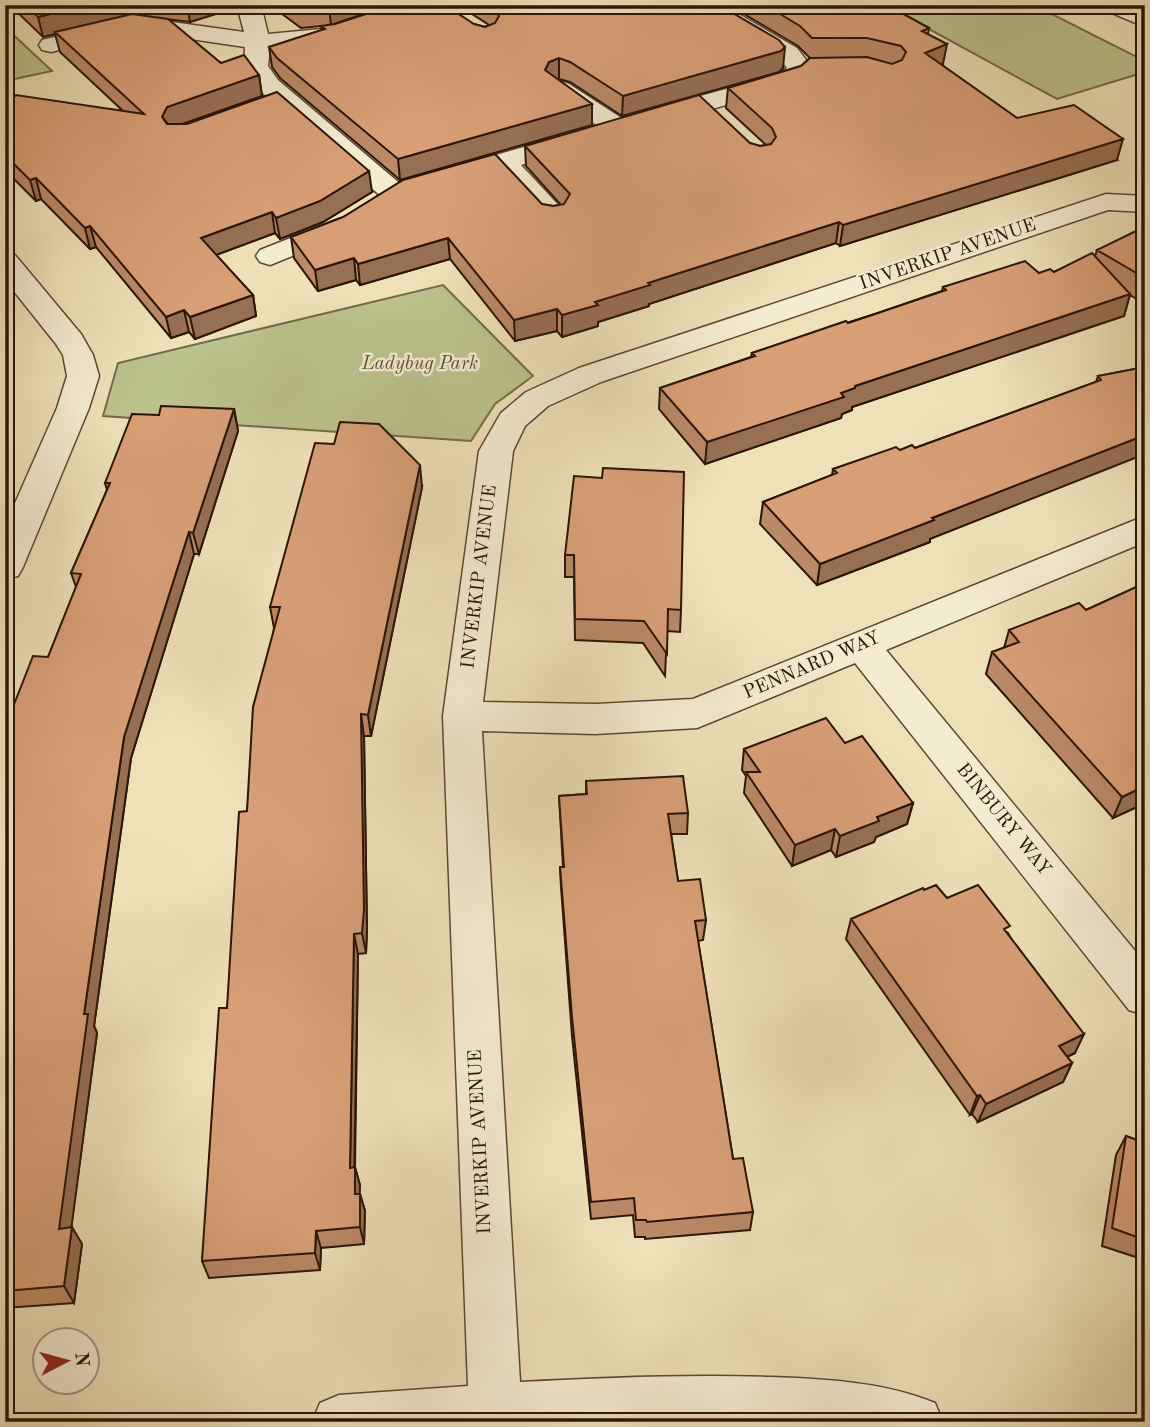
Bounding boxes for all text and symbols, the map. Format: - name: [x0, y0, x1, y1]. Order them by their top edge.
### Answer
- street label: INVERKIP AVENUE: [857, 216, 1039, 294]
- park label: Ladybug Park: [361, 355, 478, 374]
- street label: INVERKIP AVENUE: [459, 484, 501, 670]
- street label: PENNARD WAY: [741, 629, 883, 703]
- street label: BINBURY WAY: [952, 760, 1054, 880]
- street label: INVERKIP AVENUE: [467, 1049, 495, 1235]
- north arrow: [32, 1326, 102, 1396]
- text: N: [70, 1351, 91, 1368]

